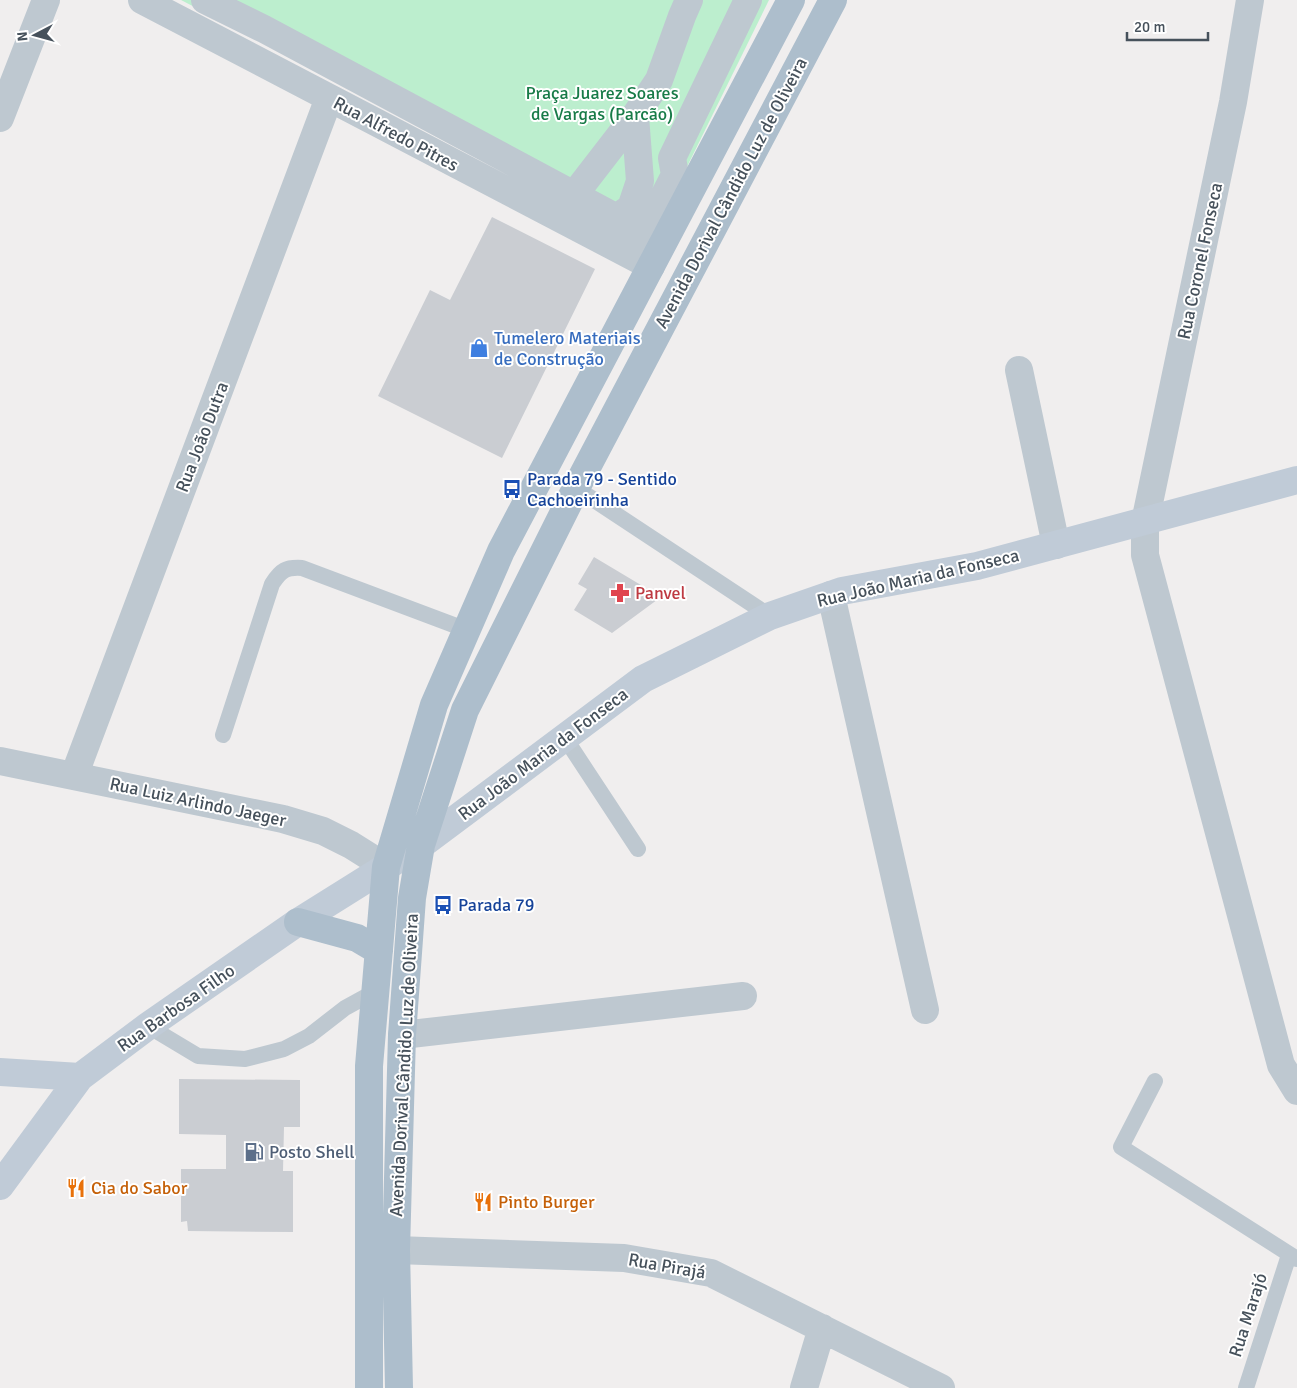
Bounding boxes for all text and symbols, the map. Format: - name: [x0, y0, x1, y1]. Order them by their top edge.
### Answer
- north arrow: [10, 10, 60, 60]
- scale bar: [1127, 10, 1208, 42]
- text: 20 m: [1134, 18, 1165, 36]
- text: N: [14, 31, 32, 42]
- street label: Avenida Dorival Cândido Luz de Oliveira: [650, 54, 812, 332]
- park label: Praça Juarez Soares de Vargas (Parcão): [525, 82, 679, 125]
- street label: Rua Alfredo Pitres: [330, 92, 462, 176]
- street label: Rua Coronel Fonseca: [1173, 181, 1227, 341]
- place label: Tumelero Materiais de Construção: [494, 327, 641, 370]
- shop icon: Tumelero Materiais de Construção: [468, 337, 490, 359]
- street label: Rua João Dutra: [171, 379, 233, 495]
- place label: Parada 79 - Sentido Cachoeirinha: [527, 468, 677, 511]
- bus stop icon: Parada 79 - Sentido Cachoeirinha: [501, 478, 523, 500]
- street label: Rua João Maria da Fonseca: [815, 544, 1021, 612]
- pharmacy icon: Panvel: [609, 582, 631, 604]
- place label: Panvel: [635, 582, 686, 604]
- street label: Rua João Maria da Fonseca: [454, 683, 632, 825]
- street label: Rua Luiz Arlindo Jaeger: [108, 773, 289, 832]
- bus stop icon: Parada 79: [432, 894, 454, 916]
- place label: Parada 79: [458, 894, 535, 916]
- street label: Avenida Dorival Cândido Luz de Oliveira: [385, 913, 423, 1217]
- street label: Rua Barbosa Filho: [113, 959, 239, 1057]
- fuel station icon: Posto Shell: [243, 1141, 265, 1163]
- place label: Posto Shell: [269, 1141, 355, 1163]
- restaurant icon: Cia do Sabor: [65, 1177, 87, 1199]
- place label: Cia do Sabor: [91, 1177, 188, 1199]
- restaurant icon: Pinto Burger: [472, 1191, 494, 1213]
- place label: Pinto Burger: [498, 1191, 595, 1213]
- street label: Rua Pirajá: [627, 1248, 707, 1284]
- street label: Rua Marajó: [1224, 1270, 1272, 1360]

